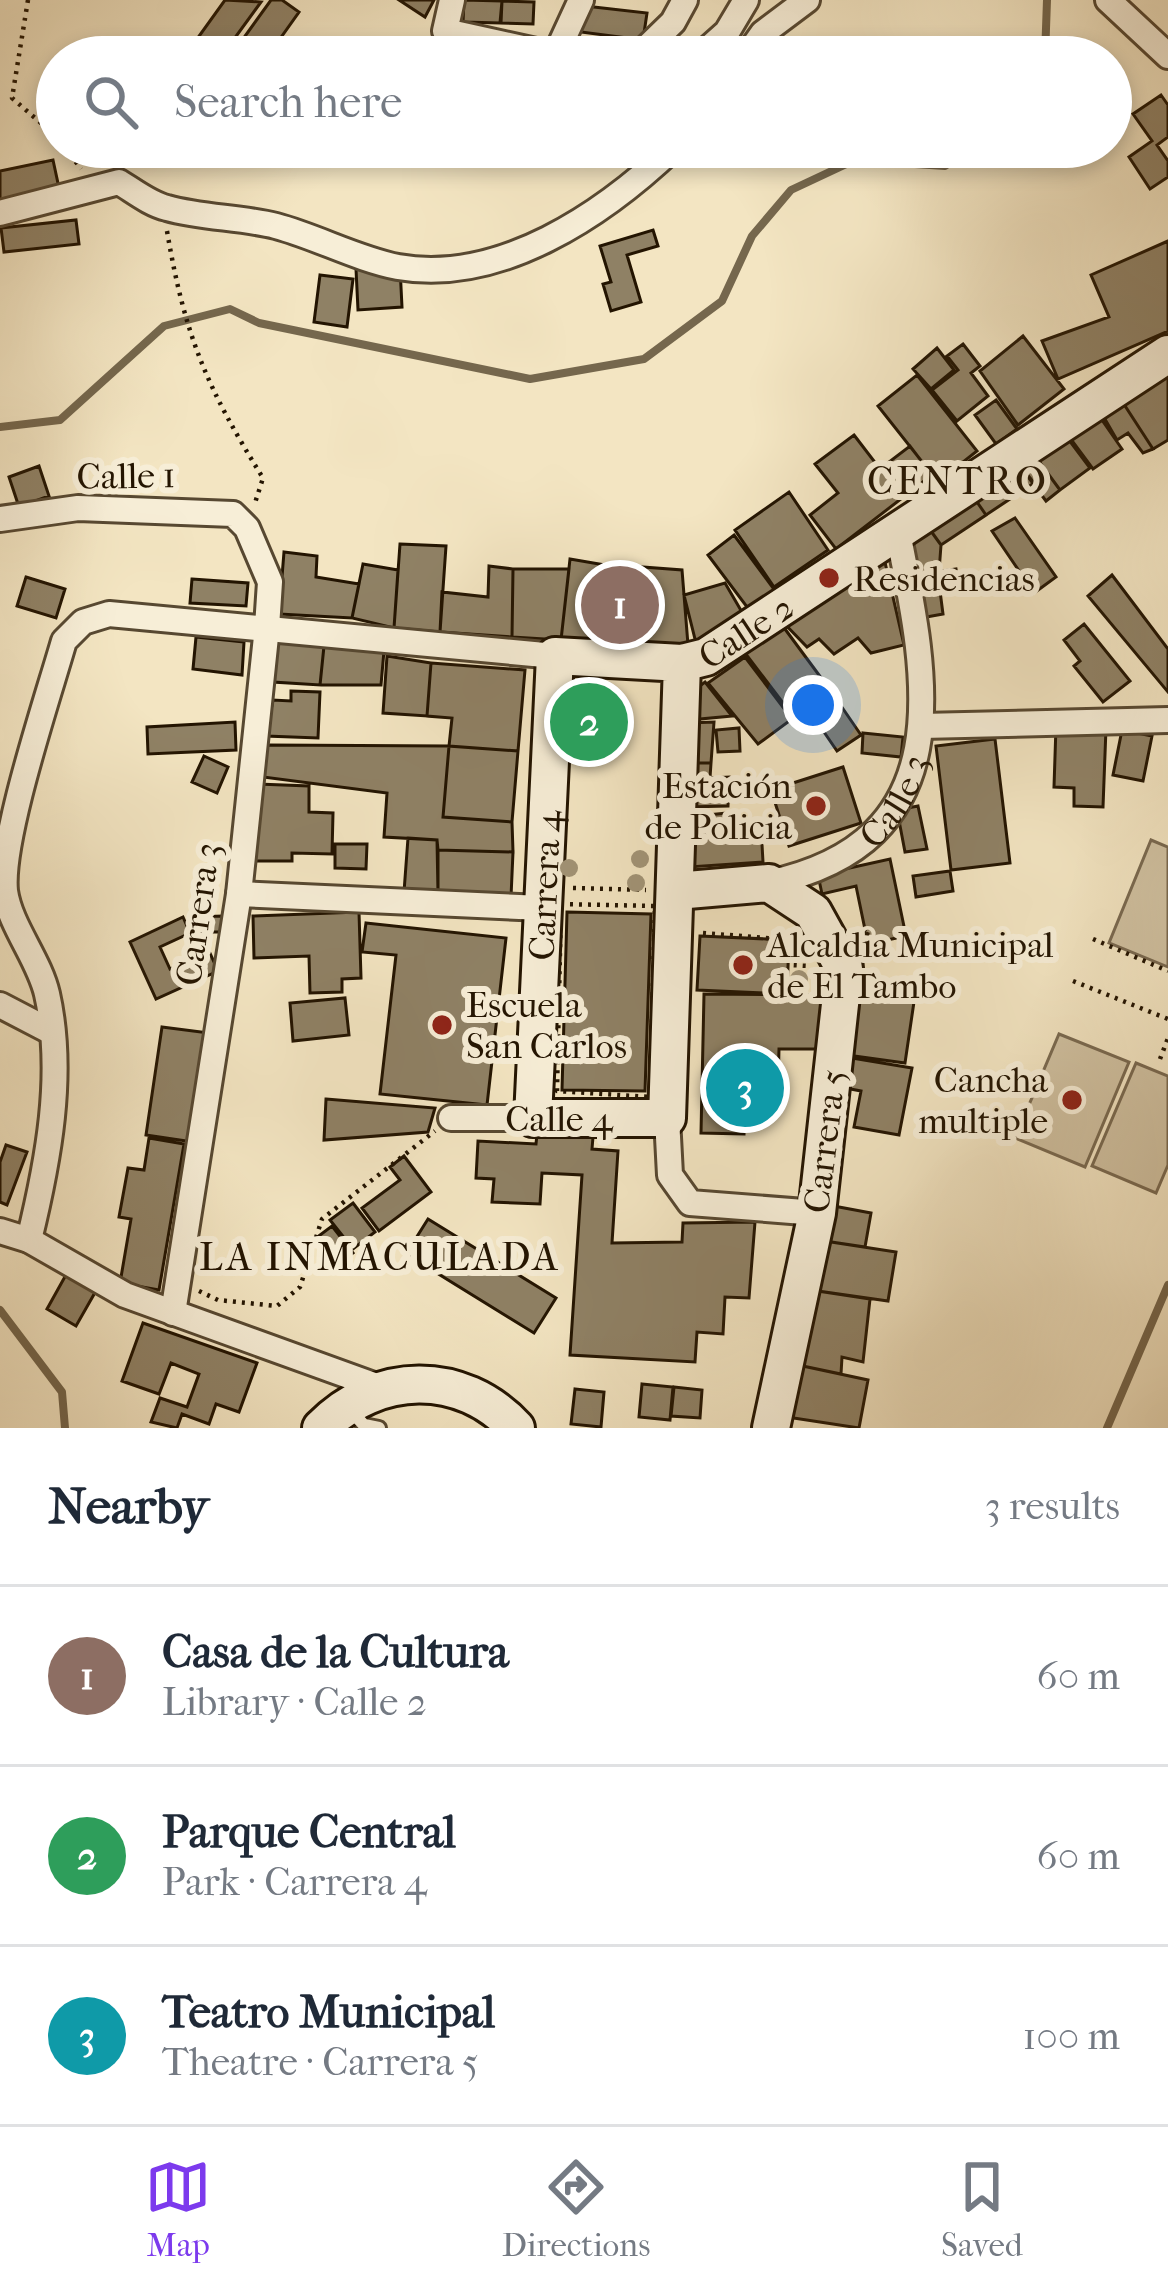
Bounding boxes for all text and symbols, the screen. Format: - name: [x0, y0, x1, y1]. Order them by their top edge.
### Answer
- search box: [36, 36, 1132, 168]
- icon: search: [78, 69, 144, 135]
- text: Search here: [174, 76, 402, 129]
- street label: Calle 1: [76, 454, 176, 498]
- district label: CENTRO: [867, 458, 1049, 504]
- place label: Residencias: [853, 558, 1035, 600]
- pin: 1: [581, 560, 659, 650]
- marker: Residencias: [816, 565, 842, 591]
- street label: Calle 2: [691, 586, 801, 678]
- your location: [783, 675, 843, 735]
- pin: 2: [550, 677, 628, 767]
- street label: Calle 3: [851, 751, 937, 857]
- place label: Estación de Policia: [644, 765, 792, 848]
- marker: Estación de Policia: [803, 793, 829, 819]
- street label: Carrera 4: [521, 809, 570, 962]
- street label: Carrera 3: [167, 840, 229, 988]
- place label: Alcaldia Municipal de El Tambo: [765, 924, 1054, 1007]
- marker: Alcaldia Municipal de El Tambo: [730, 952, 756, 978]
- place label: Escuela San Carlos: [466, 984, 627, 1067]
- marker: Escuela San Carlos: [429, 1012, 455, 1038]
- pin: 3: [706, 1043, 784, 1133]
- place label: Cancha multiple: [918, 1059, 1048, 1142]
- street label: Carrera 5: [795, 1067, 855, 1215]
- marker: Cancha multiple: [1059, 1087, 1085, 1113]
- street label: Calle 4: [505, 1098, 613, 1140]
- district label: LA INMACULADA: [199, 1234, 561, 1280]
- text: Nearby: [48, 1476, 209, 1536]
- text: 3 results: [985, 1483, 1120, 1529]
- text: Casa de la Cultura: [162, 1626, 509, 1679]
- text: 1: [80, 1653, 94, 1699]
- text: 60 m: [1037, 1653, 1120, 1699]
- text: Library · Calle 2: [162, 1679, 427, 1725]
- text: Parque Central: [162, 1806, 456, 1859]
- text: 2: [77, 1833, 97, 1879]
- text: 60 m: [1037, 1833, 1120, 1879]
- text: Park · Carrera 4: [162, 1859, 427, 1905]
- text: Teatro Municipal: [162, 1986, 495, 2039]
- text: 3: [79, 2013, 95, 2059]
- text: 100 m: [1022, 2013, 1120, 2059]
- text: Theatre · Carrera 5: [162, 2039, 479, 2085]
- tab: Map: [145, 2154, 211, 2265]
- tab: Directions: [502, 2154, 650, 2265]
- tab: Saved: [941, 2154, 1023, 2265]

